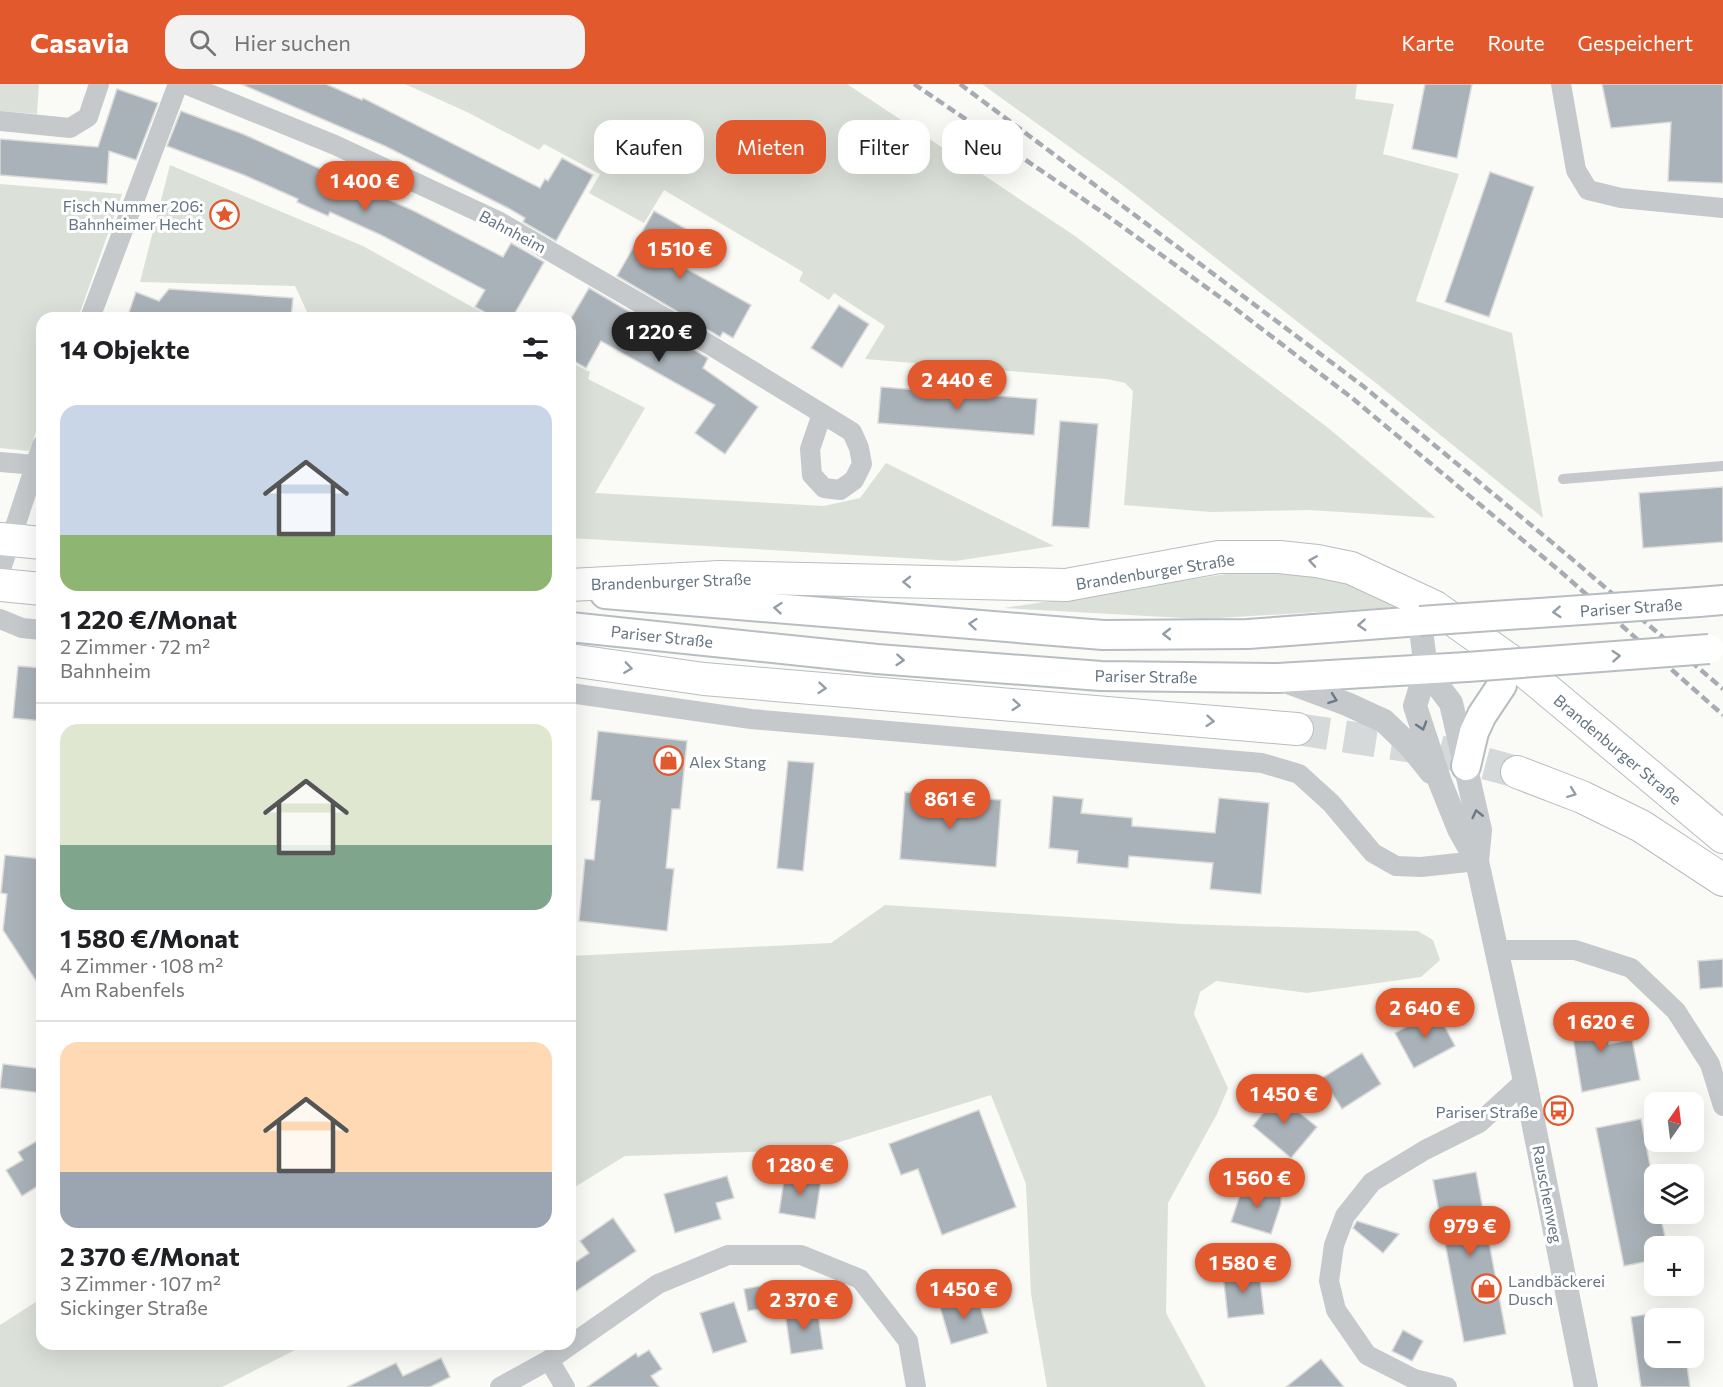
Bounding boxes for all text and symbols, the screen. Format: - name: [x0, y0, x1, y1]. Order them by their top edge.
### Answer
- search box: [165, 15, 585, 69]
- text: Casavia: [30, 25, 129, 59]
- icon: search: [186, 26, 219, 59]
- text: Hier suchen: [234, 29, 351, 56]
- text: Karte: [1401, 30, 1454, 55]
- text: Route: [1487, 30, 1545, 55]
- text: Gespeichert: [1578, 30, 1693, 55]
- chip: Kaufen: [594, 120, 704, 174]
- chip: Mieten: [716, 120, 826, 174]
- chip: Filter: [838, 120, 930, 174]
- chip: Neu: [942, 120, 1023, 174]
- pin: 1 400 €: [310, 161, 420, 212]
- text: 1 400 €: [330, 168, 400, 192]
- place label: Fisch Nummer 206: Bahnheimer Hecht: [63, 196, 203, 233]
- place icon: Fisch Nummer 206: Bahnheimer Hecht: [208, 198, 240, 230]
- street label: Bahnheim: [476, 206, 550, 256]
- pin: 1 510 €: [625, 229, 735, 280]
- text: 1 510 €: [648, 236, 712, 260]
- pin: 1 220 €: [604, 312, 714, 363]
- text: 1 220 €: [626, 319, 692, 343]
- icon: filters: [519, 332, 552, 365]
- text: 14 Objekte: [60, 333, 190, 364]
- pin: 2 440 €: [902, 360, 1012, 411]
- text: 2 440 €: [922, 367, 992, 391]
- icon: home: [252, 444, 360, 552]
- street label: Brandenburger Straße: [1074, 549, 1236, 593]
- one-way arrow: [1309, 556, 1318, 568]
- street label: Brandenburger Straße: [590, 569, 752, 593]
- one-way arrow: [903, 575, 912, 588]
- street label: Pariser Straße: [1579, 594, 1683, 620]
- one-way arrow: [774, 602, 783, 615]
- text: 1 220 €/Monat: [60, 603, 237, 634]
- one-way arrow: [1552, 606, 1561, 619]
- one-way arrow: [968, 618, 977, 631]
- one-way arrow: [1357, 618, 1366, 631]
- street label: Pariser Straße: [610, 621, 714, 651]
- one-way arrow: [1163, 628, 1172, 640]
- text: 2 Zimmer · 72 m²: [60, 634, 210, 658]
- one-way arrow: [1611, 650, 1620, 663]
- one-way arrow: [895, 654, 904, 667]
- text: Bahnheim: [60, 658, 151, 682]
- one-way arrow: [623, 661, 633, 673]
- street label: Pariser Straße: [1095, 666, 1197, 686]
- one-way arrow: [817, 682, 826, 695]
- street label: Brandenburger Straße: [1550, 690, 1686, 808]
- one-way arrow: [1327, 692, 1338, 704]
- one-way arrow: [1012, 698, 1021, 711]
- one-way arrow: [1206, 714, 1215, 727]
- one-way arrow: [1415, 720, 1427, 731]
- shop icon: Alex Stang: [652, 745, 684, 777]
- place label: Alex Stang: [689, 752, 766, 771]
- icon: home: [252, 763, 360, 871]
- pin: 861 €: [908, 779, 992, 830]
- text: 861 €: [924, 786, 976, 810]
- one-way arrow: [1565, 786, 1576, 798]
- one-way arrow: [1471, 809, 1484, 819]
- text: 1 580 €/Monat: [60, 922, 239, 953]
- text: 4 Zimmer · 108 m²: [60, 953, 223, 977]
- text: Am Rabenfels: [60, 977, 185, 1001]
- pin: 2 640 €: [1370, 988, 1480, 1039]
- text: 2 640 €: [1390, 995, 1461, 1019]
- pin: 1 620 €: [1546, 1002, 1656, 1053]
- text: 1 620 €: [1567, 1009, 1635, 1033]
- pin: 1 450 €: [1229, 1074, 1339, 1125]
- icon: home: [252, 1081, 360, 1189]
- text: 1 450 €: [1250, 1081, 1318, 1105]
- north arrow: [1644, 1092, 1704, 1152]
- map controls: [1644, 1092, 1704, 1368]
- bus stop icon: Pariser Straße: [1543, 1095, 1575, 1127]
- place label: Pariser Straße: [1435, 1102, 1538, 1121]
- street label: Rauschenweg: [1529, 1143, 1567, 1245]
- pin: 1 280 €: [745, 1145, 855, 1196]
- text: 1 280 €: [766, 1152, 834, 1176]
- pin: 1 560 €: [1202, 1158, 1312, 1209]
- button: layers: [1644, 1164, 1704, 1224]
- text: 1 560 €: [1223, 1165, 1291, 1189]
- pin: 979 €: [1428, 1206, 1512, 1257]
- text: 979 €: [1443, 1213, 1497, 1237]
- button: +: [1644, 1236, 1704, 1296]
- text: 2 370 €/Monat: [60, 1240, 240, 1271]
- pin: 1 580 €: [1188, 1243, 1298, 1294]
- text: 1 580 €: [1209, 1250, 1277, 1274]
- pin: 1 450 €: [909, 1269, 1019, 1320]
- text: 3 Zimmer · 107 m²: [60, 1271, 221, 1295]
- place label: Landbäckerei Dusch: [1508, 1271, 1605, 1308]
- shop icon: Landbäckerei Dusch: [1471, 1273, 1503, 1305]
- text: 1 450 €: [930, 1276, 998, 1300]
- pin: 2 370 €: [749, 1280, 859, 1331]
- text: 2 370 €: [770, 1287, 838, 1311]
- text: Sickinger Straße: [60, 1295, 208, 1319]
- button: −: [1644, 1308, 1704, 1368]

